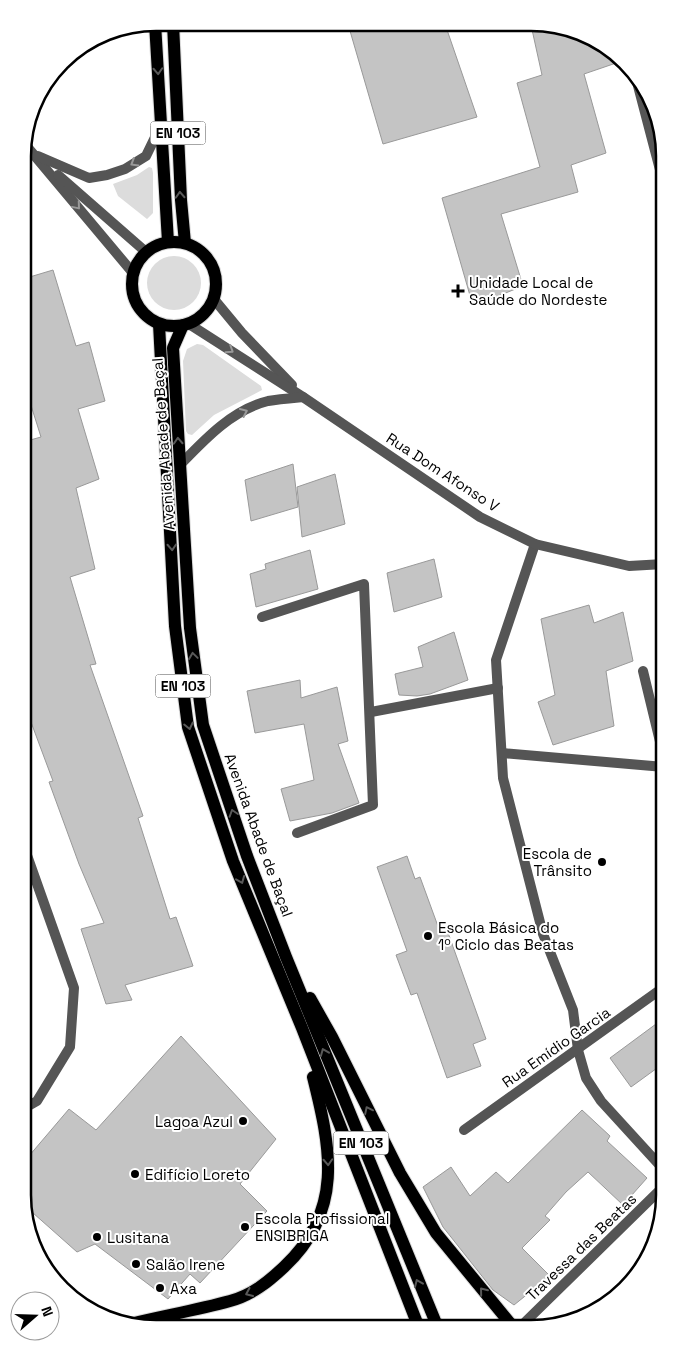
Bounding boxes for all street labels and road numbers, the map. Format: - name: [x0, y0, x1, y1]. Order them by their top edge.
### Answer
- road number: EN 103: [150, 122, 206, 144]
- street label: Avenida Abade de Baçal: [148, 357, 178, 531]
- street label: Rua Dom Afonso V: [383, 428, 503, 516]
- road number: EN 103: [156, 674, 210, 698]
- street label: Avenida Abade de Baçal: [221, 751, 297, 919]
- street label: Rua Emídio Garcia: [498, 1002, 614, 1091]
- road number: EN 103: [334, 1132, 388, 1154]
- street label: Travessa das Beatas: [522, 1189, 640, 1305]

